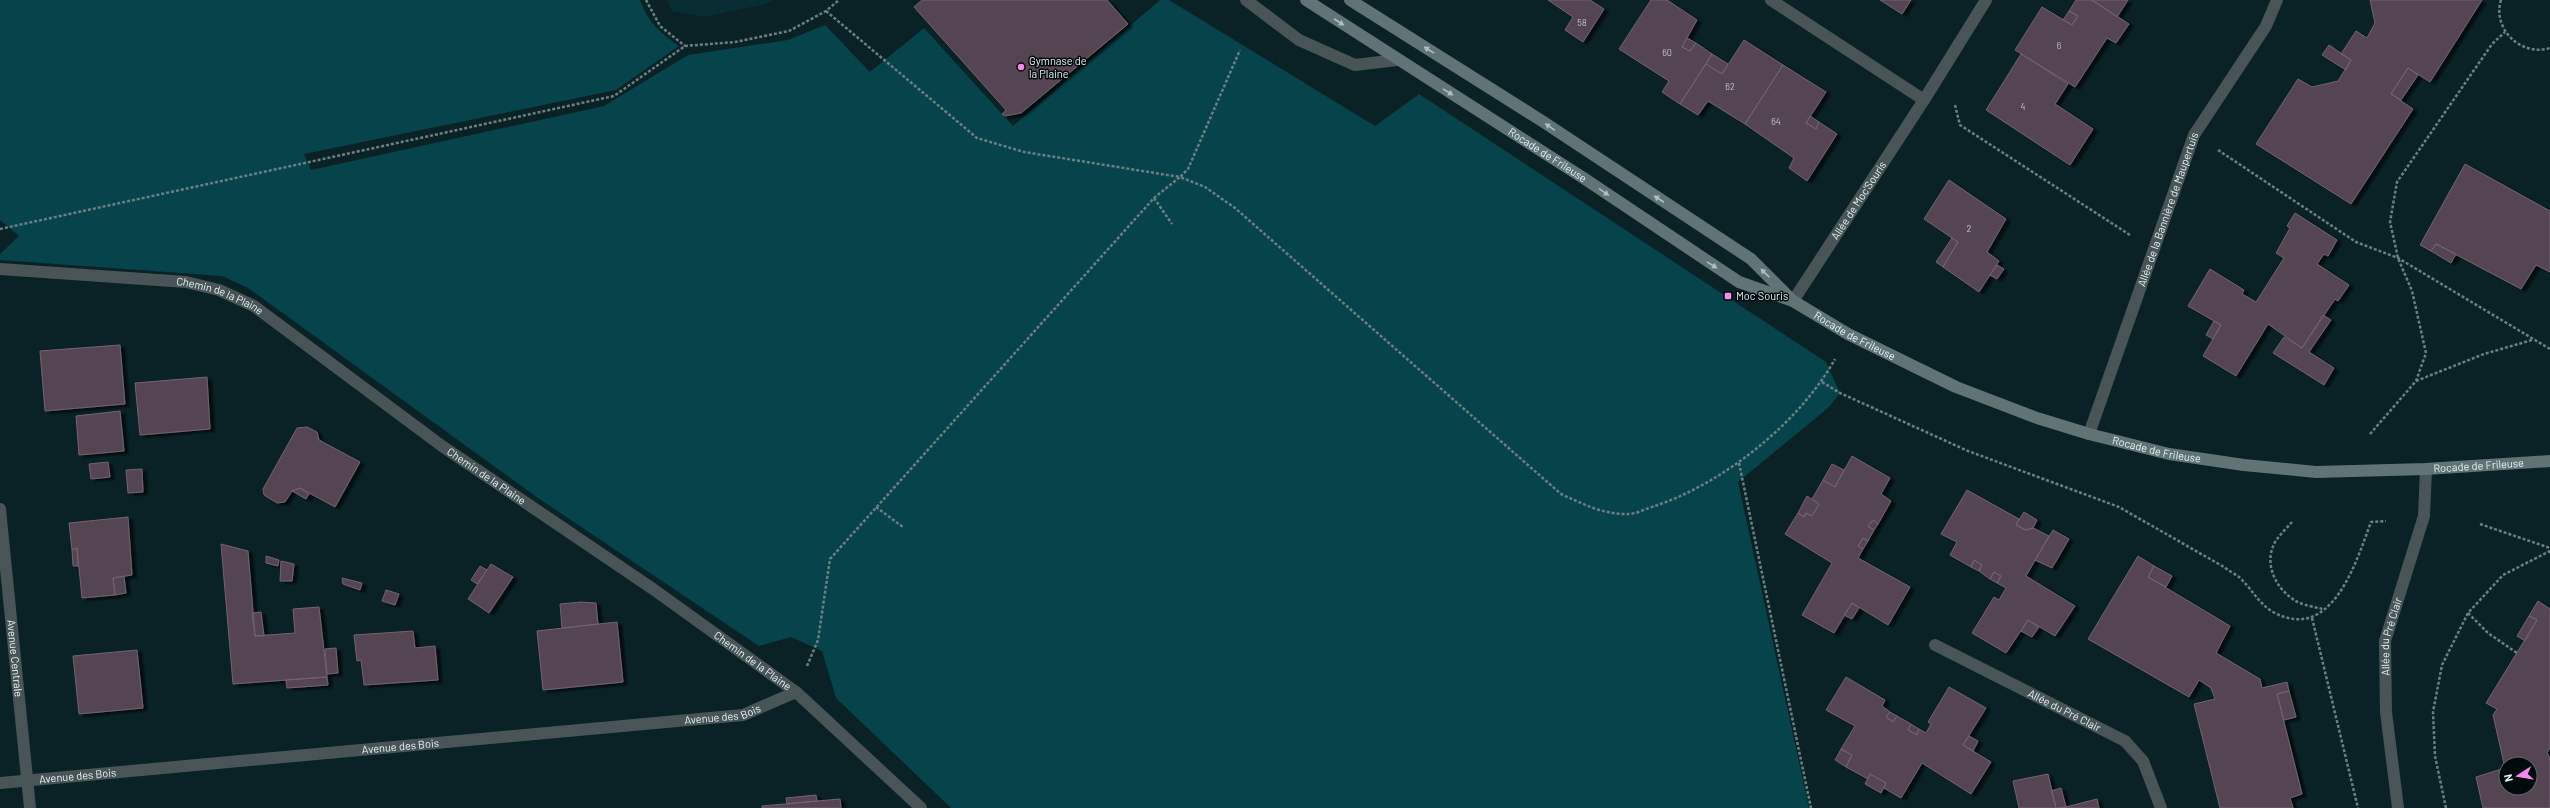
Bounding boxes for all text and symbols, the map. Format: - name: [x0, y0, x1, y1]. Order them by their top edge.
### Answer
- house number: 58: [1577, 17, 1587, 28]
- one-way arrow: [1333, 18, 1344, 25]
- house number: 6: [2057, 40, 2062, 51]
- one-way arrow: [1424, 46, 1434, 54]
- house number: 60: [1662, 47, 1672, 58]
- place label: Gymnase de la Plaine: [1029, 54, 1087, 80]
- marker: Gymnase de la Plaine: [1016, 62, 1026, 72]
- house number: 62: [1725, 81, 1735, 92]
- one-way arrow: [1442, 89, 1453, 96]
- house number: 4: [2021, 101, 2026, 112]
- house number: 64: [1771, 116, 1781, 127]
- one-way arrow: [1545, 123, 1556, 131]
- street label: Rocade de Frileuse: [1506, 125, 1590, 185]
- street label: Allée de la Bannière de Maupertuis: [2134, 130, 2200, 288]
- street label: Allée de Moc'Souris: [1828, 158, 1888, 242]
- one-way arrow: [1598, 189, 1610, 196]
- one-way arrow: [1653, 195, 1664, 203]
- house number: 2: [1967, 223, 1972, 234]
- one-way arrow: [1707, 261, 1717, 269]
- one-way arrow: [1760, 268, 1770, 278]
- street label: Chemin de la Plaine: [176, 274, 266, 317]
- place label: Moc Souris: [1736, 289, 1788, 302]
- marker: Moc Souris: [1723, 291, 1733, 301]
- street label: Rocade de Frileuse: [1812, 308, 1898, 362]
- street label: Rocade de Frileuse: [2111, 433, 2202, 465]
- street label: Chemin de la Plaine: [445, 444, 529, 507]
- street label: Rocade de Frileuse: [2433, 456, 2524, 475]
- street label: Allée du Pré Clair: [2378, 596, 2404, 676]
- street label: Avenue Centrale: [5, 619, 26, 698]
- street label: Chemin de la Plaine: [712, 628, 794, 693]
- street label: Allée du Pré Clair: [2026, 686, 2103, 734]
- street label: Avenue des Bois: [684, 701, 762, 726]
- street label: Avenue des Bois: [361, 736, 439, 756]
- north arrow: [2498, 756, 2538, 796]
- street label: Avenue des Bois: [38, 765, 117, 785]
- text: N: [2501, 773, 2515, 783]

